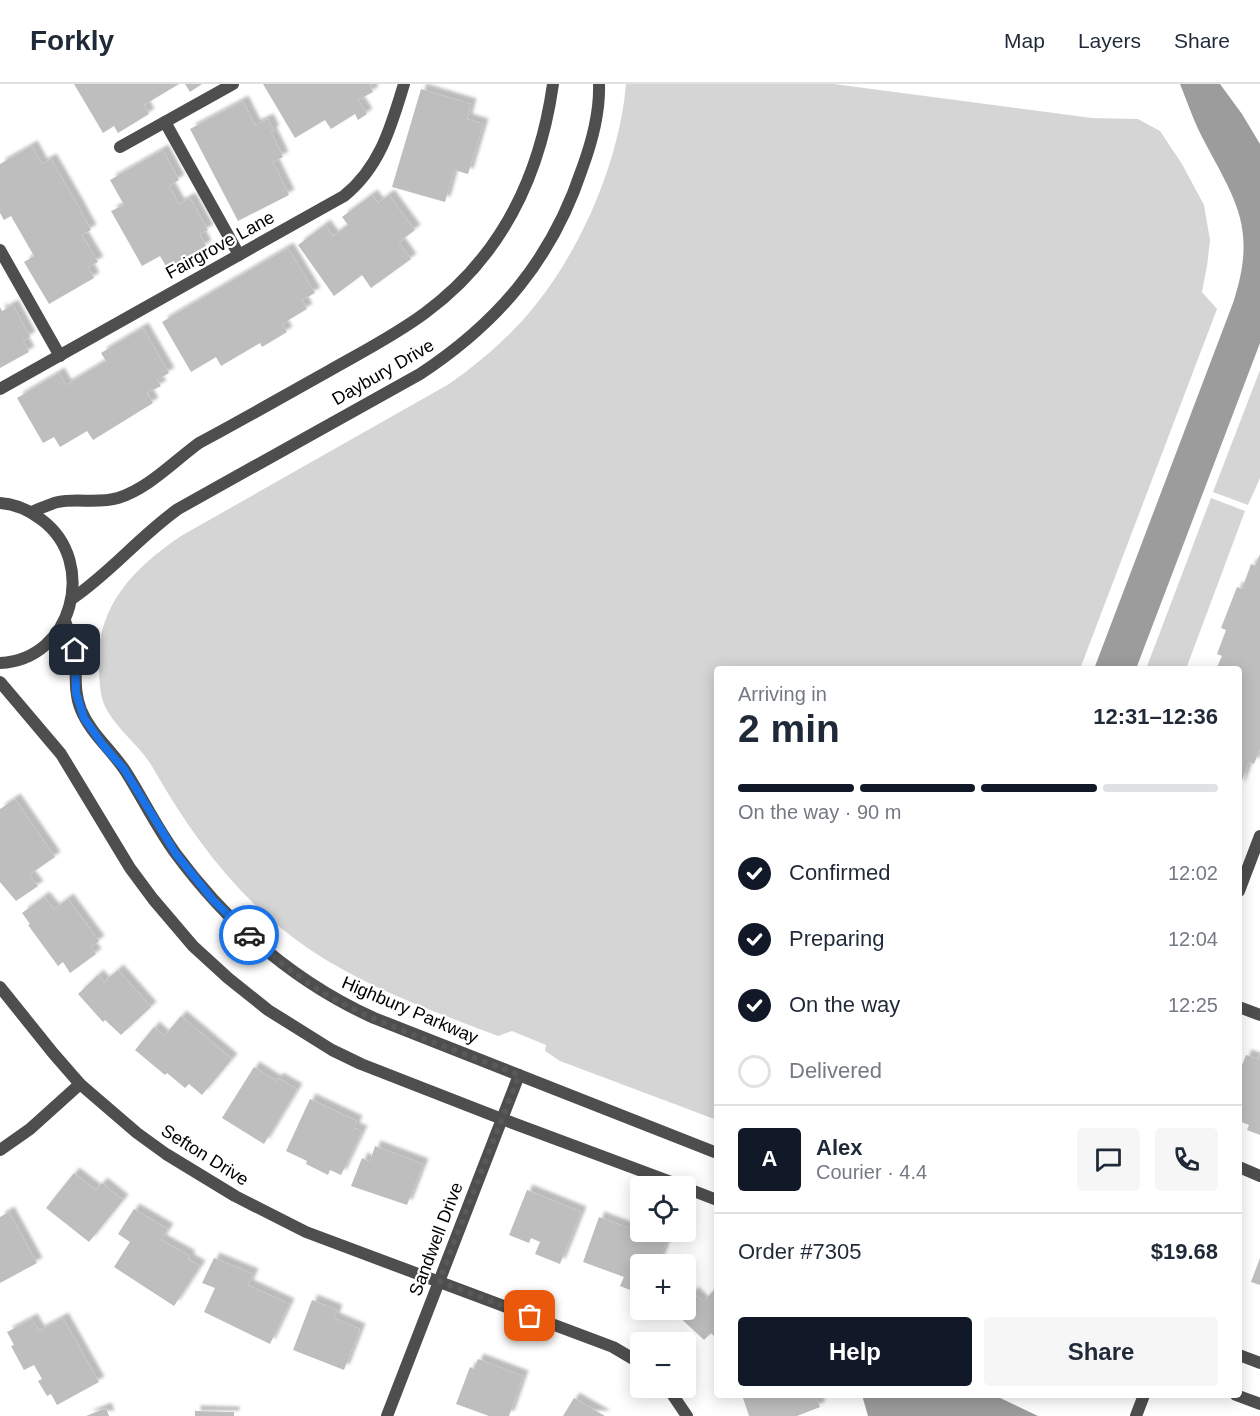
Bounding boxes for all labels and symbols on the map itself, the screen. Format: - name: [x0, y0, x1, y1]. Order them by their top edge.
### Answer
- street label: Fairgrove Lane: [162, 207, 278, 283]
- street label: Daybury Drive: [329, 335, 437, 409]
- pin: [49, 624, 100, 675]
- courier: [219, 905, 279, 965]
- street label: Highbury Parkway: [339, 972, 481, 1048]
- street label: Sefton Drive: [158, 1120, 252, 1190]
- street label: Sandwell Drive: [405, 1179, 467, 1299]
- pin: [504, 1290, 555, 1341]

